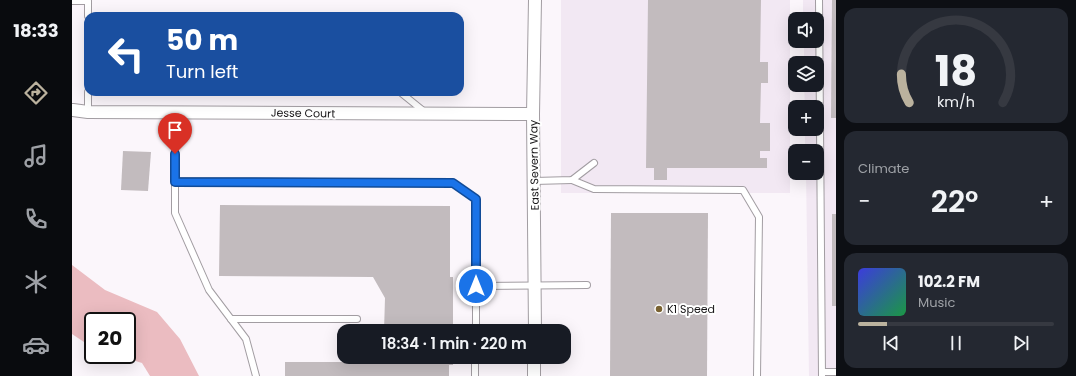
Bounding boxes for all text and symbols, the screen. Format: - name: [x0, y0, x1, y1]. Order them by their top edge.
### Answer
- map controls: [788, 12, 824, 180]
- button: sound: [788, 12, 824, 48]
- text: 18:33: [13, 18, 59, 43]
- text: 50 m: [166, 21, 238, 60]
- icon: left: [100, 28, 152, 80]
- text: 18: [935, 42, 977, 101]
- button: layers: [788, 56, 824, 92]
- text: Turn left: [166, 59, 238, 84]
- icon: directions: [22, 79, 50, 107]
- text: km/h: [937, 92, 975, 112]
- button: +: [788, 100, 824, 136]
- street label: Jesse Court: [271, 104, 335, 122]
- pin: [158, 113, 192, 154]
- icon: arrive: [164, 119, 186, 141]
- street label: East Severn Way: [525, 119, 543, 210]
- icon: music: [22, 142, 50, 170]
- button: −: [788, 144, 824, 180]
- text: Climate: [858, 159, 909, 178]
- text: 22°: [931, 180, 978, 223]
- text: −: [858, 186, 870, 217]
- text: +: [1039, 186, 1054, 217]
- icon: phone: [22, 205, 50, 233]
- position arrow: [455, 265, 497, 307]
- icon: climate: [22, 268, 50, 296]
- text: 102.2 FM: [918, 271, 980, 292]
- text: Music: [918, 293, 955, 312]
- place label: K1 Speed: [667, 301, 715, 317]
- marker: K1 Speed: [654, 304, 664, 314]
- speed limit sign: 20: [84, 312, 136, 364]
- icon: car: [22, 331, 50, 359]
- icon: previous: [880, 332, 902, 354]
- icon: pause: [945, 332, 967, 354]
- icon: next: [1010, 332, 1032, 354]
- text: 18:34 · 1 min · 220 m: [381, 333, 527, 354]

